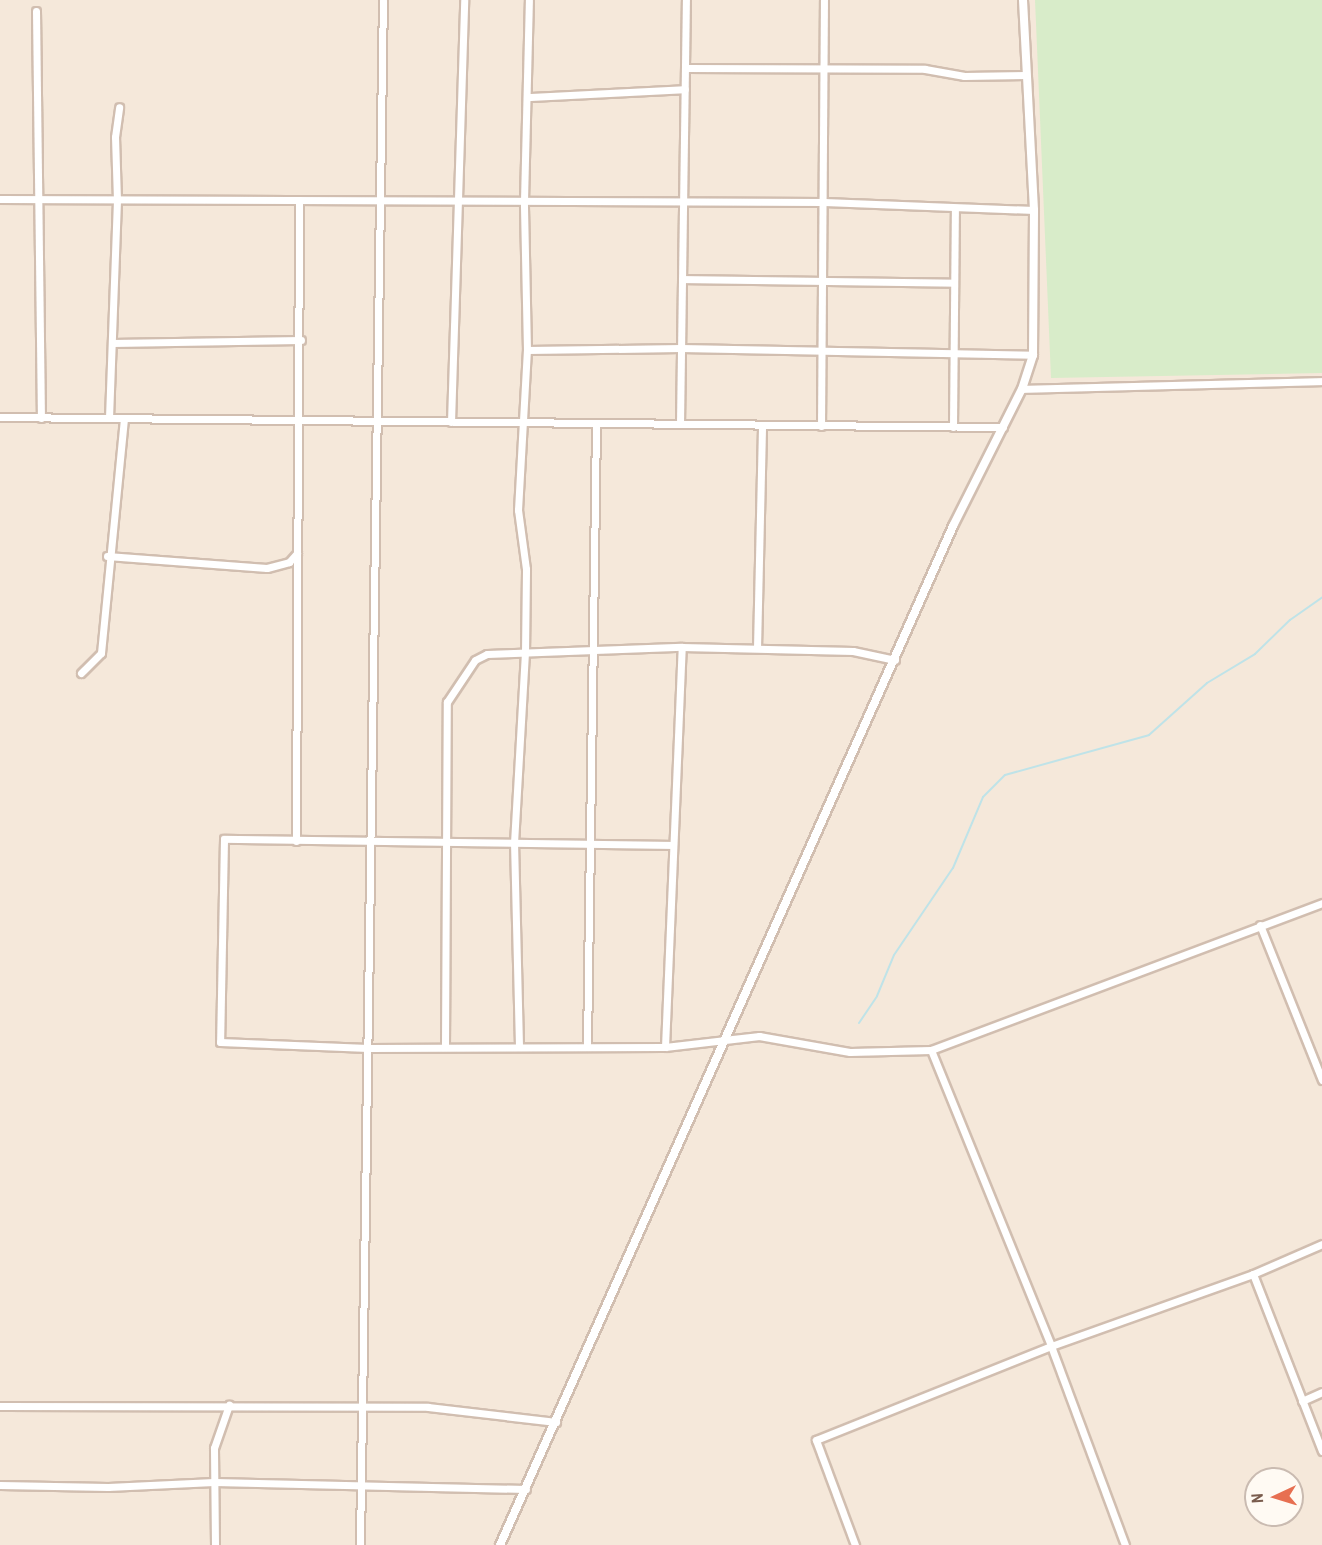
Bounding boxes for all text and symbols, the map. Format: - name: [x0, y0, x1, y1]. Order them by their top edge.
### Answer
- north arrow: [1244, 1467, 1304, 1527]
- text: N: [1248, 1493, 1267, 1504]

